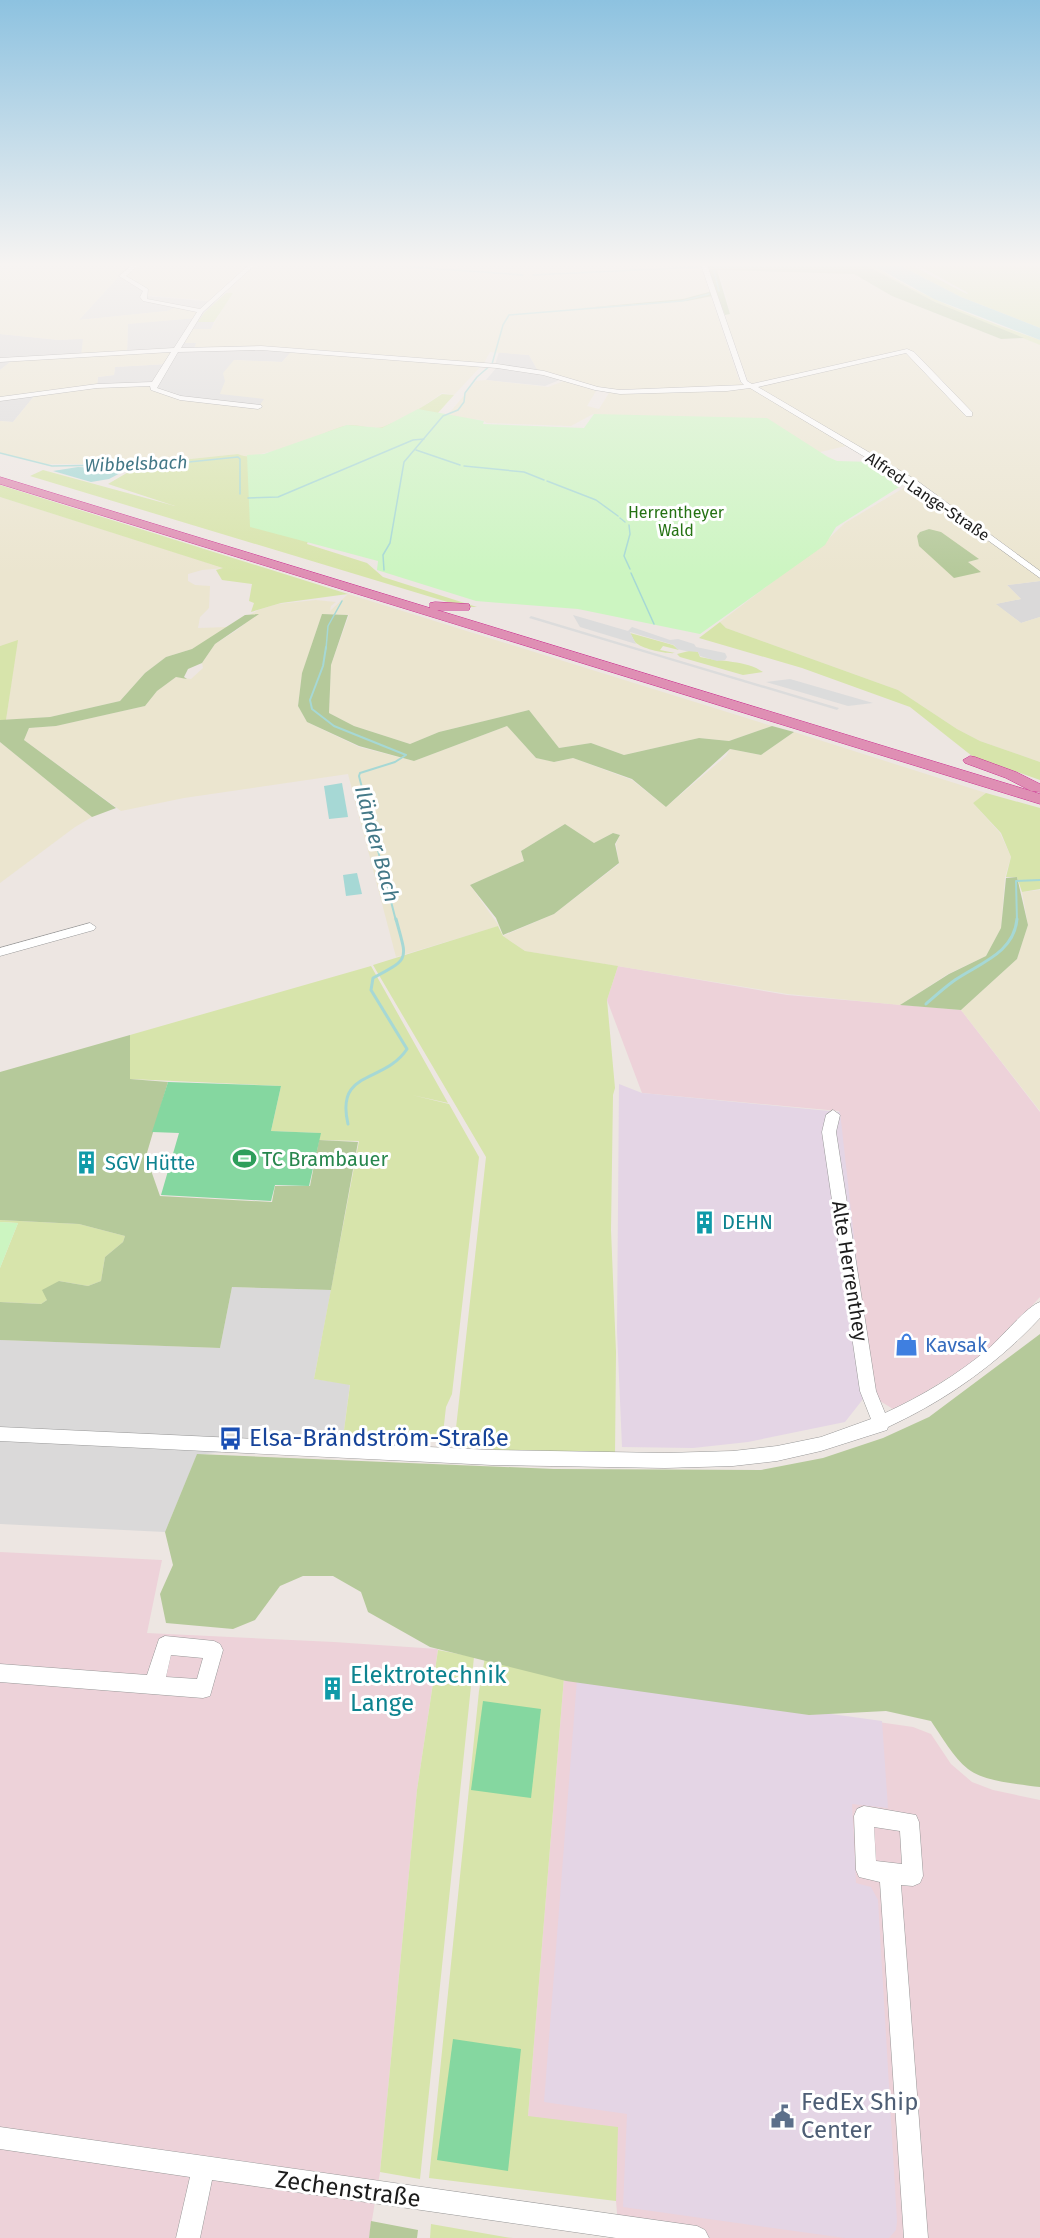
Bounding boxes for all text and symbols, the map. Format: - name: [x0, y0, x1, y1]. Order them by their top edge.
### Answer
- street label: Alfred-Lange-Straße: [862, 448, 993, 545]
- water label: Wibbelsbach: [84, 451, 188, 477]
- park label: Herrentheyer Wald: [628, 503, 725, 540]
- water label: Iländer Bach: [349, 783, 405, 905]
- sports icon: TC Brambauer: [231, 1146, 257, 1172]
- place label: TC Brambauer: [262, 1147, 388, 1171]
- building icon: SGV Hütte: [74, 1150, 100, 1176]
- place label: SGV Hütte: [105, 1151, 195, 1175]
- street label: Alte Herrenthey: [827, 1199, 873, 1343]
- building icon: DEHN: [691, 1209, 717, 1235]
- place label: DEHN: [722, 1210, 773, 1234]
- shop icon: Kavsak: [894, 1332, 920, 1358]
- place label: Kavsak: [925, 1333, 988, 1357]
- place label: Elsa-Brändström-Straße: [249, 1424, 509, 1452]
- bus stop icon: Elsa-Brändström-Straße: [218, 1425, 244, 1451]
- place label: Elektrotechnik Lange: [350, 1661, 507, 1717]
- building icon: Elektrotechnik Lange: [319, 1676, 345, 1702]
- place label: FedEx Ship Center: [801, 2088, 918, 2144]
- public building icon: FedEx Ship Center: [770, 2103, 796, 2129]
- street label: Zechenstraße: [274, 2165, 422, 2213]

